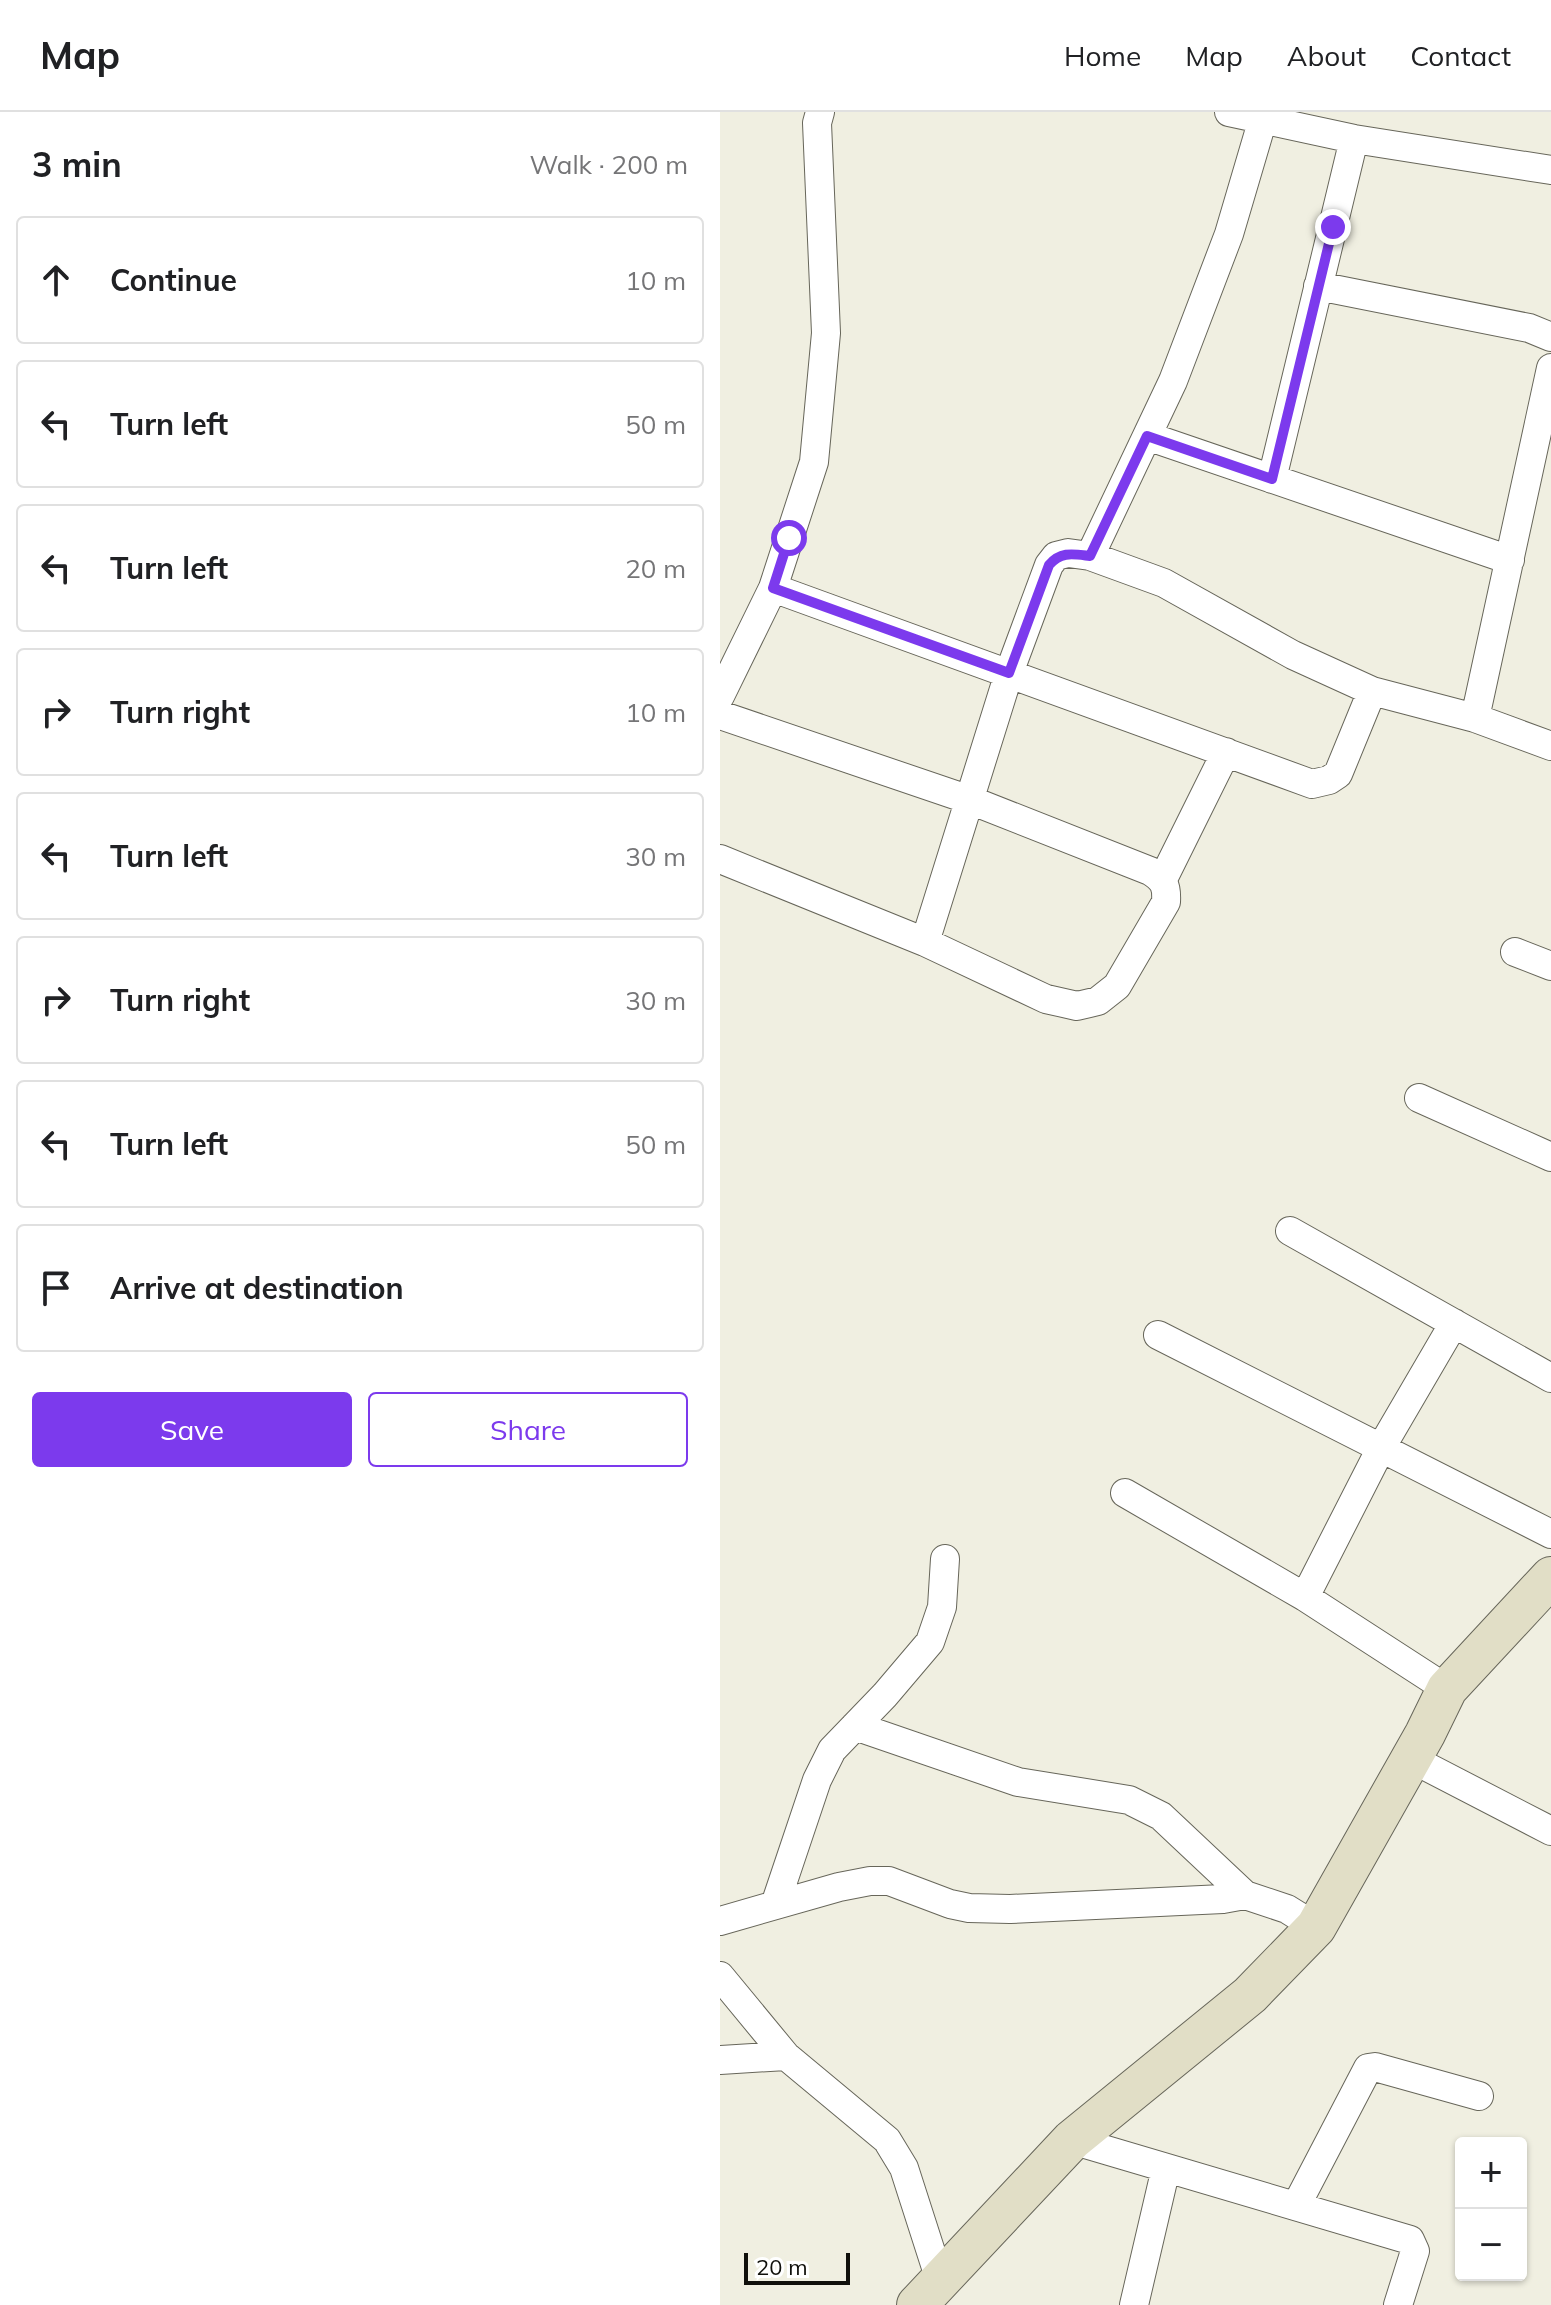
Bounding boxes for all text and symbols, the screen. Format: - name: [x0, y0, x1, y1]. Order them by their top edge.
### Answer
- text: Map: [40, 31, 120, 79]
- text: Home: [1064, 38, 1141, 73]
- text: Map: [1185, 38, 1243, 73]
- text: About: [1287, 38, 1366, 73]
- text: Contact: [1410, 38, 1511, 73]
- text: 3 min: [32, 143, 122, 186]
- text: Walk · 200 m: [529, 148, 688, 181]
- route end: [1315, 209, 1351, 245]
- icon: ahead: [34, 258, 78, 302]
- text: Continue: [110, 261, 237, 299]
- text: 10 m: [625, 264, 686, 297]
- icon: left: [34, 402, 78, 446]
- text: Turn left: [110, 405, 228, 443]
- text: 50 m: [625, 408, 686, 441]
- route start: [771, 520, 807, 556]
- icon: left: [34, 546, 78, 590]
- text: Turn left: [110, 549, 228, 587]
- text: 20 m: [625, 552, 686, 585]
- icon: right: [34, 690, 78, 734]
- text: Turn right: [110, 693, 250, 731]
- text: 10 m: [625, 696, 686, 729]
- icon: left: [34, 834, 78, 878]
- text: Turn left: [110, 837, 228, 875]
- text: 30 m: [625, 840, 686, 873]
- icon: right: [34, 978, 78, 1022]
- text: Turn right: [110, 981, 250, 1019]
- text: 30 m: [625, 984, 686, 1017]
- icon: left: [34, 1122, 78, 1166]
- text: Turn left: [110, 1125, 228, 1163]
- text: 50 m: [625, 1128, 686, 1161]
- icon: arrive: [34, 1266, 78, 1310]
- text: Arrive at destination: [110, 1269, 404, 1307]
- button: Save: [32, 1392, 352, 1467]
- button: Share: [368, 1392, 688, 1467]
- map controls: [1455, 2137, 1527, 2281]
- button: +: [1455, 2137, 1527, 2209]
- button: −: [1455, 2209, 1527, 2281]
- scale bar: [744, 2249, 850, 2285]
- text: 20 m: [756, 2253, 807, 2281]

